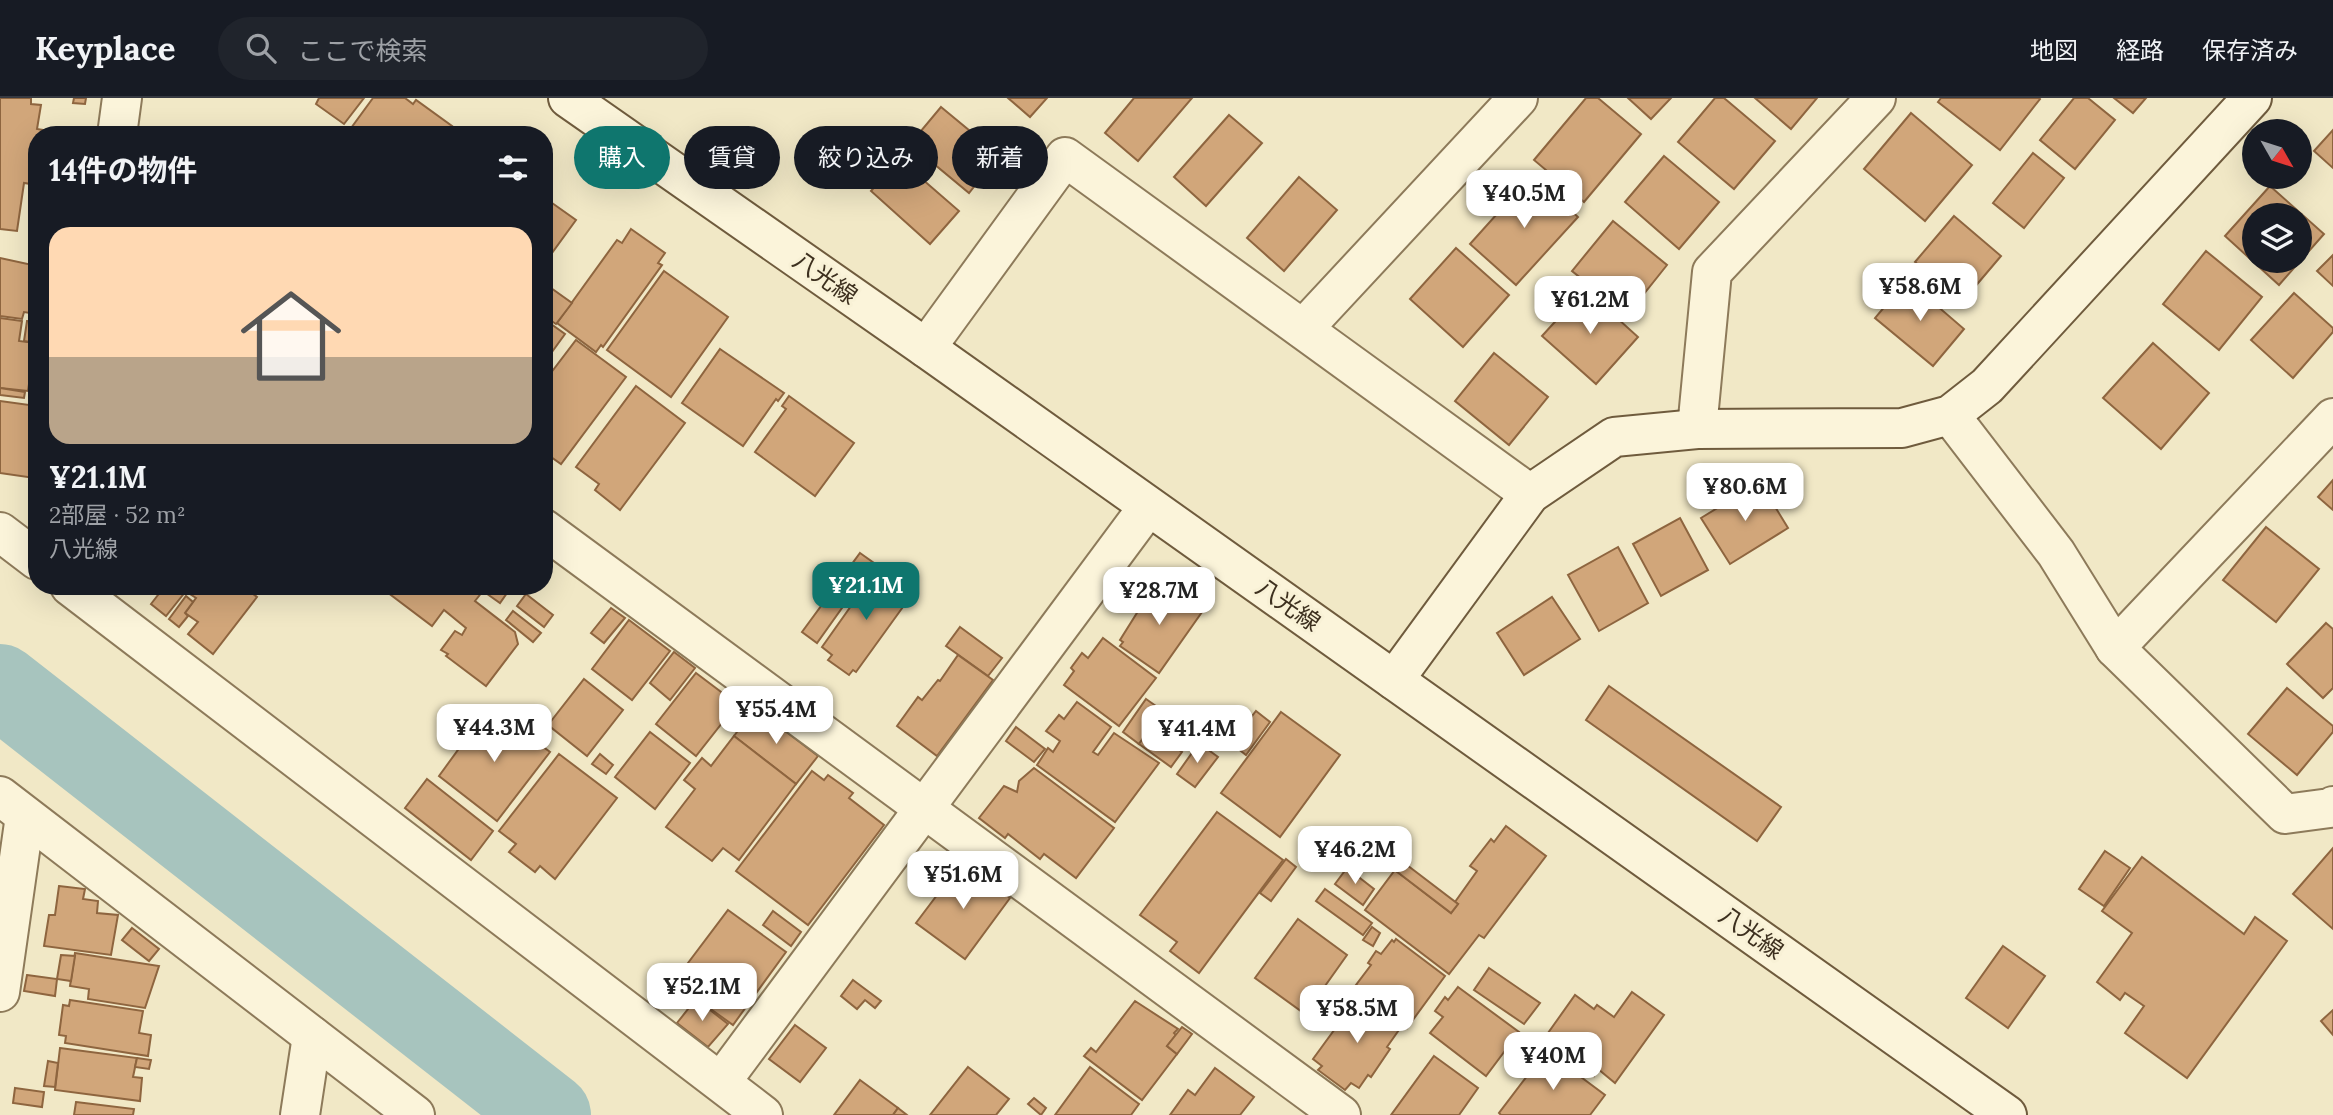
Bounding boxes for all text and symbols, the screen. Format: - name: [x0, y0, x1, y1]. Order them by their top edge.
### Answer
- search box: [218, 17, 708, 80]
- text: Keyplace: [35, 27, 176, 69]
- icon: search: [242, 29, 280, 67]
- text: ここで検索: [298, 34, 428, 67]
- text: 地図: [2030, 35, 2078, 66]
- text: 経路: [2116, 35, 2164, 66]
- text: 保存済み: [2202, 35, 2298, 66]
- north arrow: [2242, 119, 2312, 189]
- map controls: [2242, 119, 2312, 273]
- chip: 購入: [574, 126, 670, 189]
- chip: 賃貸: [684, 126, 780, 189]
- chip: 絞り込み: [794, 126, 938, 189]
- chip: 新着: [952, 126, 1048, 189]
- icon: filters: [494, 149, 532, 187]
- text: 14件の物件: [49, 151, 198, 189]
- pin: ¥40.5M: [1467, 170, 1581, 230]
- text: ¥40.5M: [1482, 178, 1566, 207]
- button: layers: [2242, 203, 2312, 273]
- street label: 八光線: [787, 244, 864, 311]
- pin: ¥58.6M: [1863, 264, 1977, 323]
- text: ¥58.6M: [1878, 271, 1962, 300]
- icon: home: [228, 273, 354, 399]
- pin: ¥61.2M: [1533, 276, 1647, 336]
- text: ¥61.2M: [1550, 284, 1630, 313]
- text: ¥21.1M: [49, 458, 147, 496]
- pin: ¥80.6M: [1688, 464, 1802, 523]
- text: ¥80.6M: [1703, 471, 1787, 500]
- text: 2部屋 · 52 m²: [49, 500, 186, 529]
- text: 八光線: [49, 534, 118, 563]
- pin: ¥21.1M: [809, 562, 923, 622]
- pin: ¥28.7M: [1102, 568, 1216, 627]
- text: ¥21.1M: [828, 570, 904, 599]
- street label: 八光線: [1250, 571, 1327, 638]
- text: ¥28.7M: [1119, 575, 1199, 604]
- pin: ¥55.4M: [719, 686, 833, 746]
- text: ¥55.4M: [735, 694, 817, 723]
- pin: ¥44.3M: [437, 704, 551, 764]
- pin: ¥41.4M: [1140, 706, 1254, 765]
- text: ¥44.3M: [453, 712, 535, 741]
- text: ¥41.4M: [1158, 713, 1236, 742]
- pin: ¥46.2M: [1298, 826, 1412, 886]
- text: ¥46.2M: [1314, 834, 1396, 863]
- pin: ¥51.6M: [906, 852, 1020, 911]
- text: ¥51.6M: [923, 859, 1003, 888]
- street label: 八光線: [1713, 899, 1790, 966]
- pin: ¥52.1M: [645, 964, 759, 1023]
- text: ¥52.1M: [663, 971, 741, 1000]
- pin: ¥58.5M: [1300, 986, 1414, 1045]
- text: ¥58.5M: [1316, 993, 1398, 1022]
- pin: ¥40M: [1512, 1032, 1594, 1092]
- text: ¥40M: [1520, 1040, 1586, 1069]

